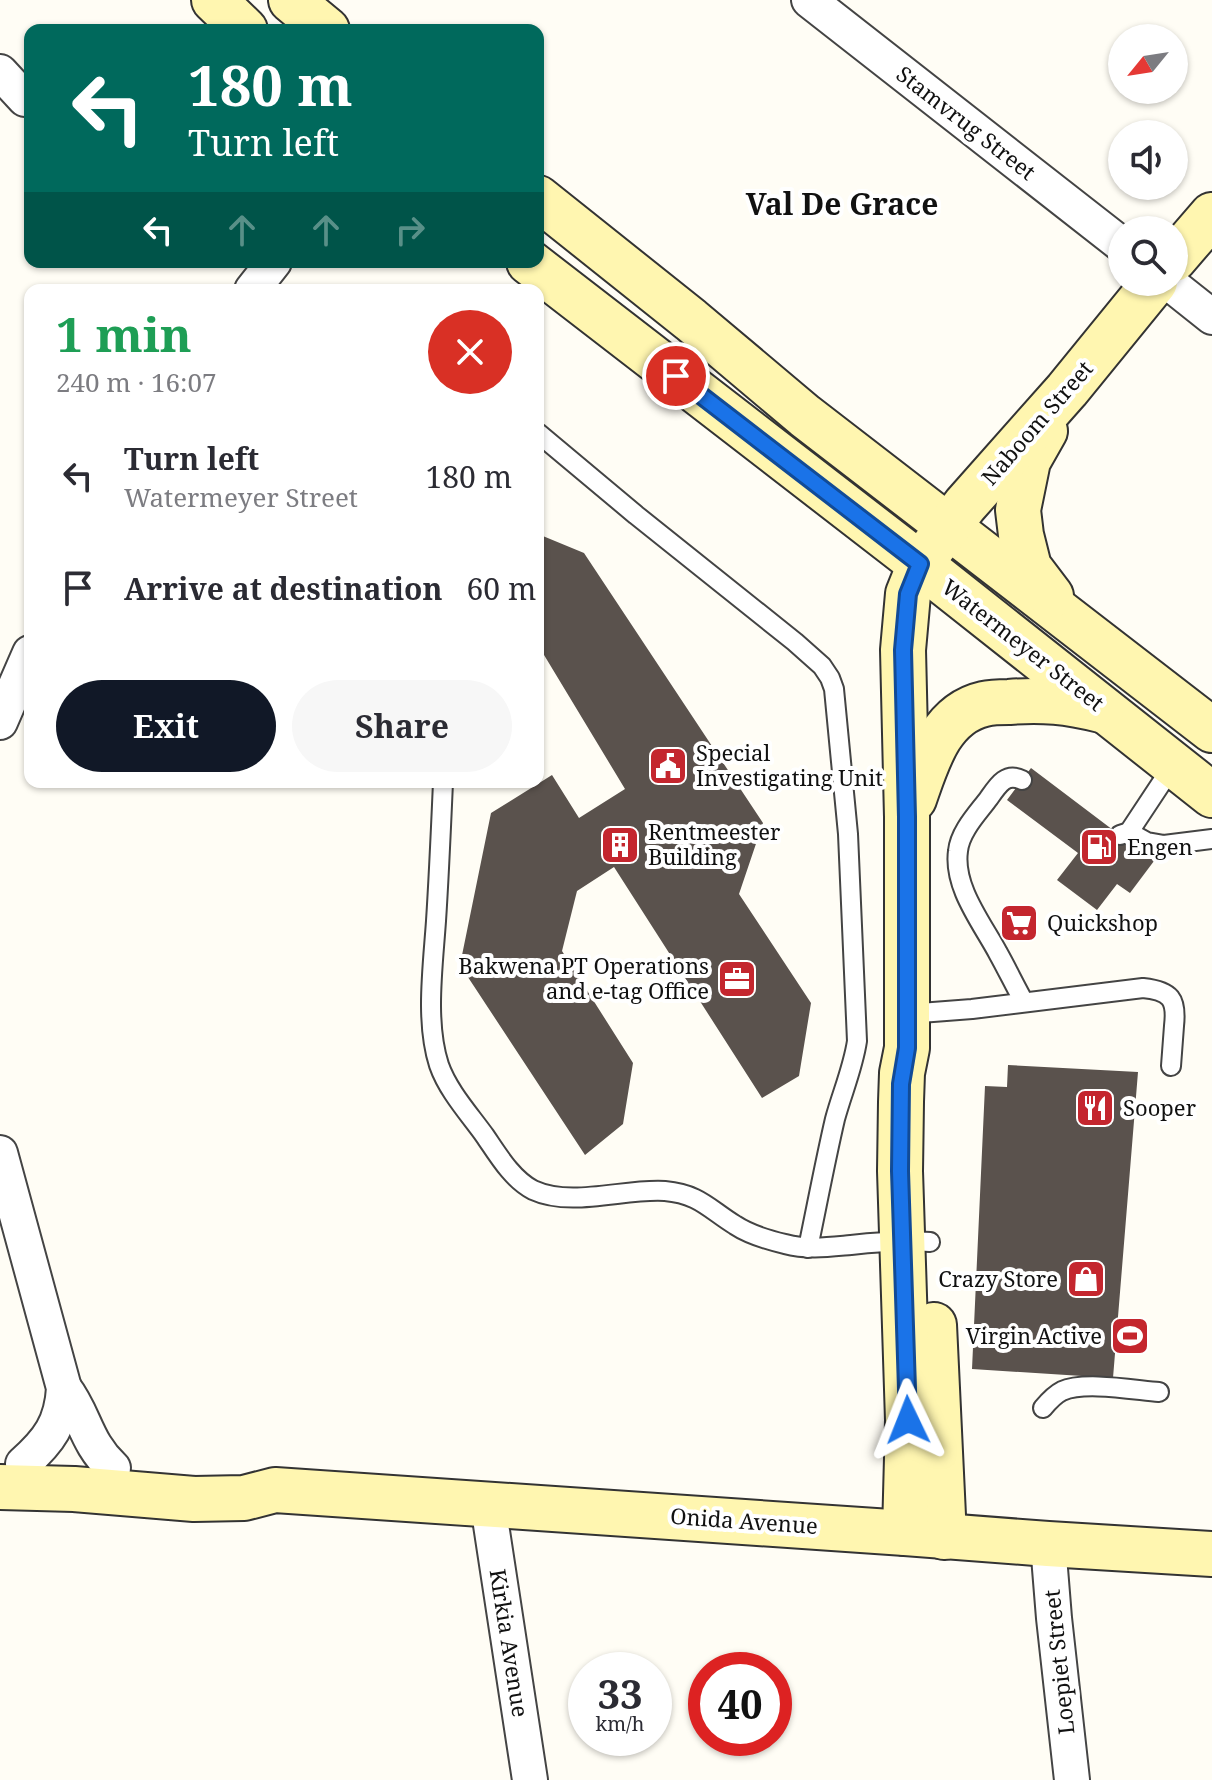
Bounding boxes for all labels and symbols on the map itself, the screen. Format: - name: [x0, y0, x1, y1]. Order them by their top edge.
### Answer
- north arrow: [1108, 24, 1188, 104]
- street label: Stamvrug Street: [891, 58, 1043, 186]
- district label: Val De Grace: [746, 183, 938, 224]
- pin: [642, 342, 710, 410]
- street label: Naboom Street: [974, 353, 1099, 491]
- street label: Watermeyer Street: [936, 571, 1111, 717]
- place label: Special Investigating Unit: [696, 737, 883, 792]
- public building icon: Special Investigating Unit: [647, 745, 689, 787]
- place label: Rentmeester Building: [648, 816, 781, 871]
- building icon: Rentmeester Building: [599, 824, 641, 866]
- fuel station icon: Engen: [1078, 826, 1120, 868]
- place label: Engen: [1127, 831, 1193, 861]
- supermarket icon: Quickshop: [998, 902, 1040, 944]
- place label: Quickshop: [1047, 907, 1158, 937]
- place label: Bakwena PT Operations and e-tag Office: [458, 950, 709, 1005]
- office icon: Bakwena PT Operations and e-tag Office: [716, 958, 758, 1000]
- restaurant icon: Sooper: [1074, 1087, 1116, 1129]
- place label: Sooper: [1123, 1092, 1197, 1122]
- shop icon: Crazy Store: [1065, 1258, 1107, 1300]
- place label: Crazy Store: [938, 1263, 1058, 1293]
- sports icon: Virgin Active: [1109, 1315, 1151, 1357]
- place label: Virgin Active: [966, 1320, 1102, 1350]
- position arrow: [866, 1378, 950, 1462]
- street label: Onida Avenue: [669, 1500, 819, 1540]
- street label: Kirkia Avenue: [483, 1567, 536, 1719]
- street label: Loepiet Street: [1035, 1588, 1081, 1736]
- speed limit sign: 40: [688, 1652, 792, 1756]

